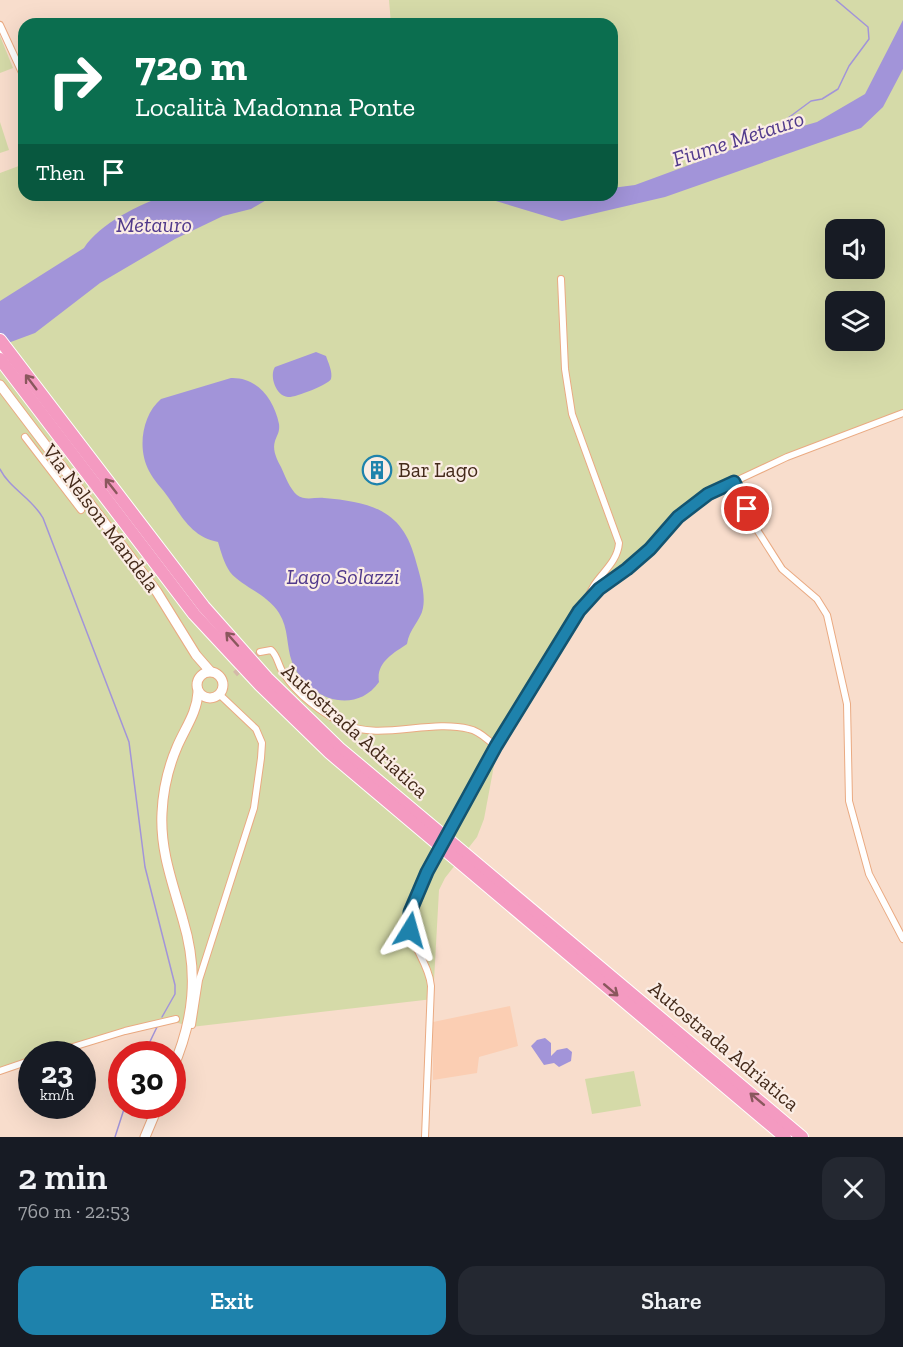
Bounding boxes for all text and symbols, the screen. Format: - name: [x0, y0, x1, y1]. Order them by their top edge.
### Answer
- text: 720 m: [135, 40, 247, 91]
- icon: right: [36, 42, 114, 120]
- text: Località Madonna Ponte: [135, 91, 415, 123]
- water label: Fiume Metauro: [669, 104, 807, 172]
- icon: arrive: [97, 156, 130, 189]
- text: Then: [36, 159, 85, 186]
- water label: Metauro: [116, 211, 192, 238]
- map controls: [825, 219, 885, 351]
- button: sound: [825, 219, 885, 279]
- button: layers: [825, 291, 885, 351]
- one-way arrow: [25, 374, 38, 390]
- street label: Via Nelson Mandela: [37, 438, 165, 597]
- building icon: Bar Lago: [361, 454, 393, 486]
- place label: Bar Lago: [398, 457, 478, 482]
- one-way arrow: [105, 478, 118, 494]
- pin: [721, 483, 772, 534]
- icon: arrive: [730, 492, 763, 525]
- water label: Lago Solazzi: [286, 563, 400, 590]
- one-way arrow: [225, 632, 239, 647]
- street label: Autostrada Adriatica: [277, 658, 434, 803]
- position arrow: [378, 898, 442, 962]
- street label: Autostrada Adriatica: [644, 975, 805, 1116]
- one-way arrow: [603, 983, 618, 997]
- speed limit sign: 30: [108, 1041, 186, 1119]
- text: 23: [41, 1055, 73, 1091]
- text: km/h: [40, 1086, 74, 1104]
- one-way arrow: [749, 1093, 765, 1106]
- text: 2 min: [18, 1155, 107, 1198]
- button: close: [822, 1157, 885, 1220]
- text: 760 m · 22:53: [18, 1199, 130, 1223]
- button: Exit: [18, 1266, 446, 1335]
- button: Share: [458, 1266, 885, 1335]

